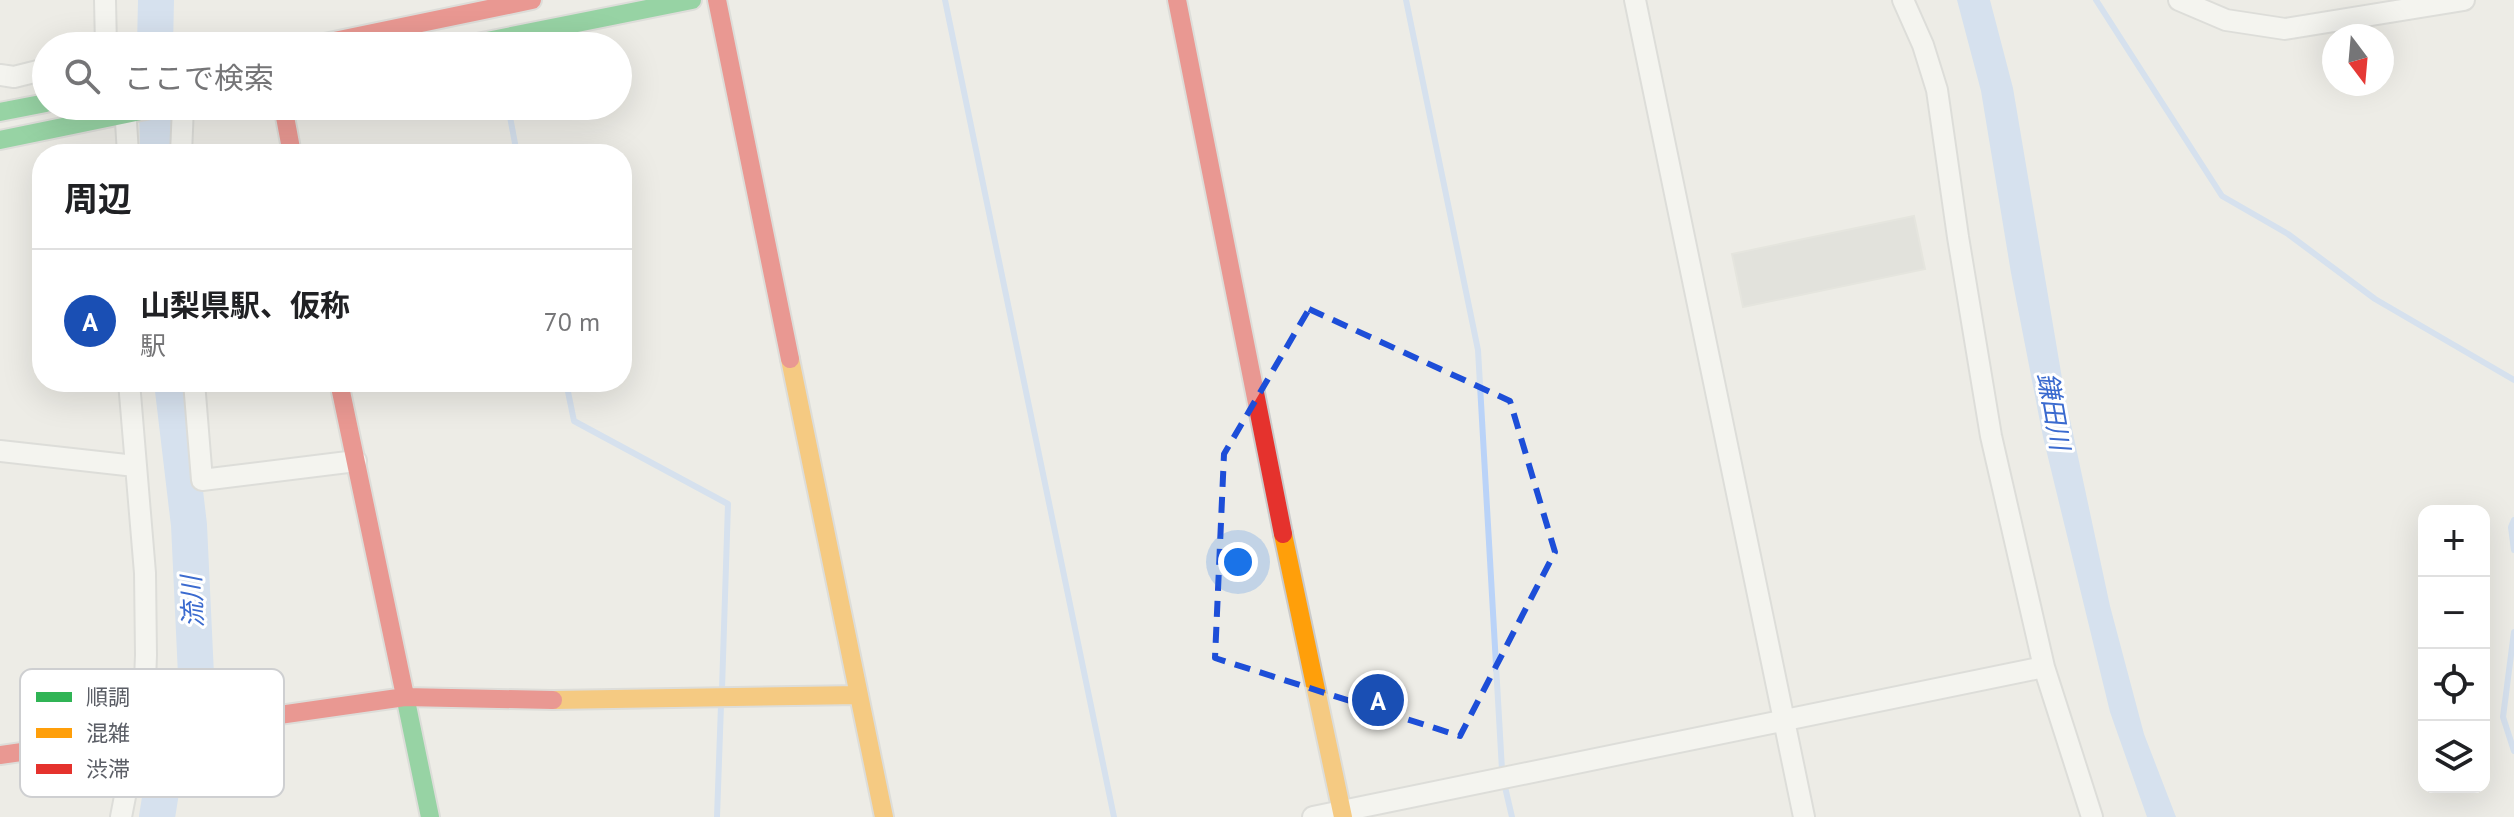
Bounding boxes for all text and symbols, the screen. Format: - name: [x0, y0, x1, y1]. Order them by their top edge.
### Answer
- north arrow: [2322, 24, 2394, 96]
- search box: [32, 32, 632, 120]
- icon: search: [60, 54, 104, 98]
- text: ここで検索: [124, 58, 274, 97]
- text: 周辺: [64, 176, 132, 220]
- text: 山梨県駅、仮称: [140, 285, 350, 324]
- text: A: [82, 305, 98, 338]
- text: 70 m: [544, 305, 600, 338]
- text: 駅: [140, 329, 166, 362]
- water label: 鎌田川: [2031, 370, 2078, 455]
- map controls: [2418, 505, 2490, 793]
- button: +: [2418, 505, 2490, 577]
- your location: [1218, 542, 1258, 582]
- water label: 流川: [174, 572, 210, 629]
- button: −: [2418, 577, 2490, 649]
- button: locate: [2418, 649, 2490, 721]
- legend: [20, 669, 284, 797]
- pin: A: [1352, 670, 1404, 730]
- text: 順調: [86, 683, 130, 711]
- text: 混雑: [86, 719, 130, 747]
- button: layers: [2418, 721, 2490, 793]
- text: 渋滞: [86, 755, 130, 783]

